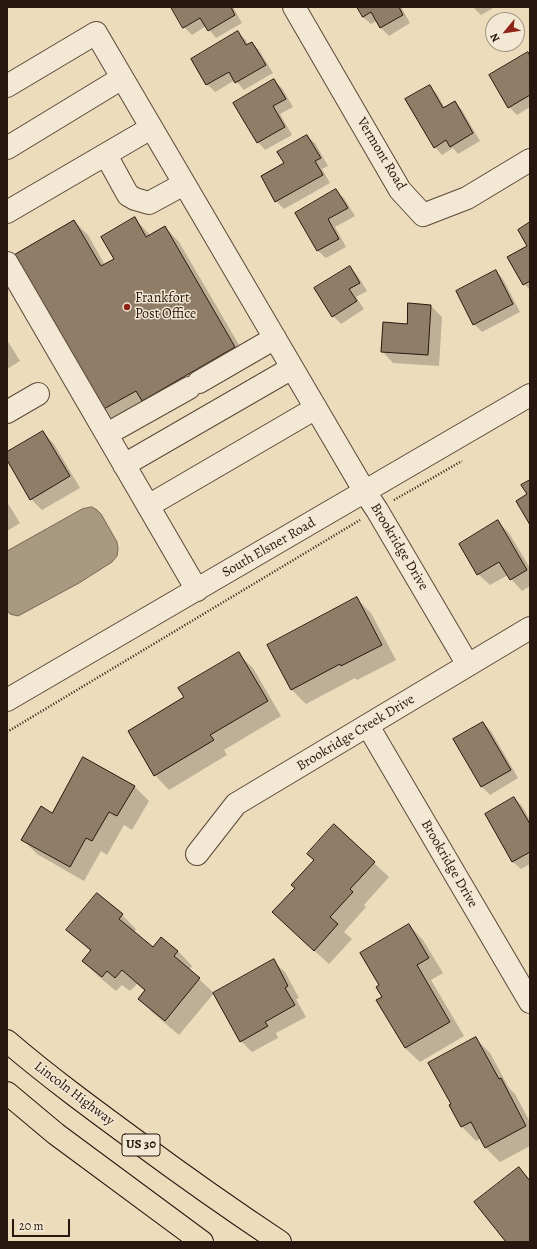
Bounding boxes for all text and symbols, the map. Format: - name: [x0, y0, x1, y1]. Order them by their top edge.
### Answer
- north arrow: [485, 12, 525, 52]
- text: N: [486, 30, 503, 45]
- street label: Vermont Road: [353, 115, 409, 193]
- place label: Frankfort Post Office: [135, 291, 196, 324]
- marker: Frankfort Post Office: [122, 302, 132, 312]
- street label: Brookridge Drive: [366, 500, 432, 594]
- street label: South Elsner Road: [219, 514, 319, 582]
- street label: Brookridge Creek Drive: [294, 691, 418, 775]
- street label: Brookridge Drive: [417, 817, 481, 911]
- street label: Lincoln Highway: [31, 1058, 117, 1130]
- road number: US 30: [122, 1134, 160, 1156]
- scale bar: [14, 1211, 72, 1237]
- text: 20 m: [19, 1218, 43, 1234]

